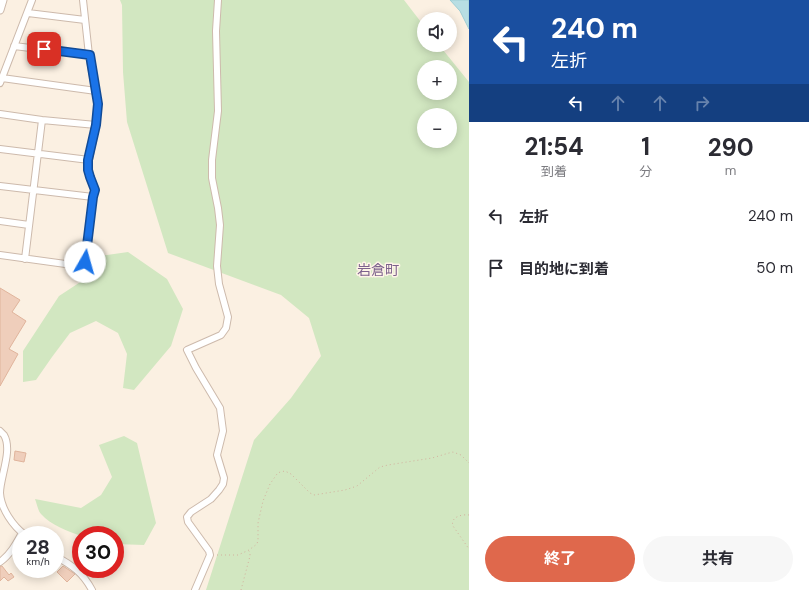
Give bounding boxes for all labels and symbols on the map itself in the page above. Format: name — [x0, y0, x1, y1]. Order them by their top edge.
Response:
pin — [27, 32, 61, 66]
position arrow — [64, 241, 106, 283]
district label: 岩倉町 — [357, 261, 399, 279]
speed limit sign: 30 — [72, 526, 124, 578]

